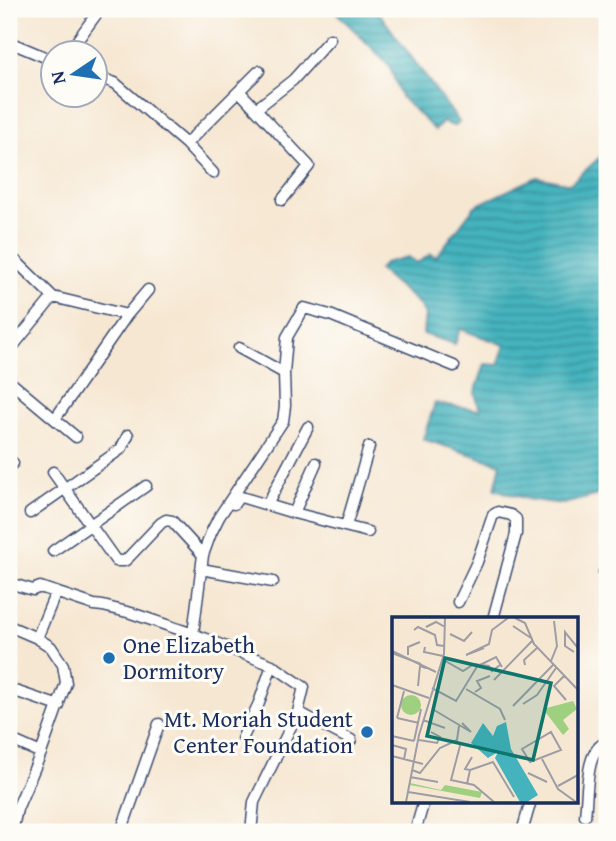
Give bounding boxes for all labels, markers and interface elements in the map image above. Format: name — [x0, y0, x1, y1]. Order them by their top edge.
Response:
north arrow — [38, 38, 108, 108]
text: N — [42, 68, 73, 87]
inset map — [392, 617, 578, 802]
place label: One Elizabeth Dormitory — [123, 628, 255, 687]
marker: One Elizabeth Dormitory — [101, 650, 117, 666]
place label: Mt. Moriah Student Center Foundation — [164, 702, 353, 761]
marker: Mt. Moriah Student Center Foundation — [359, 724, 375, 740]

